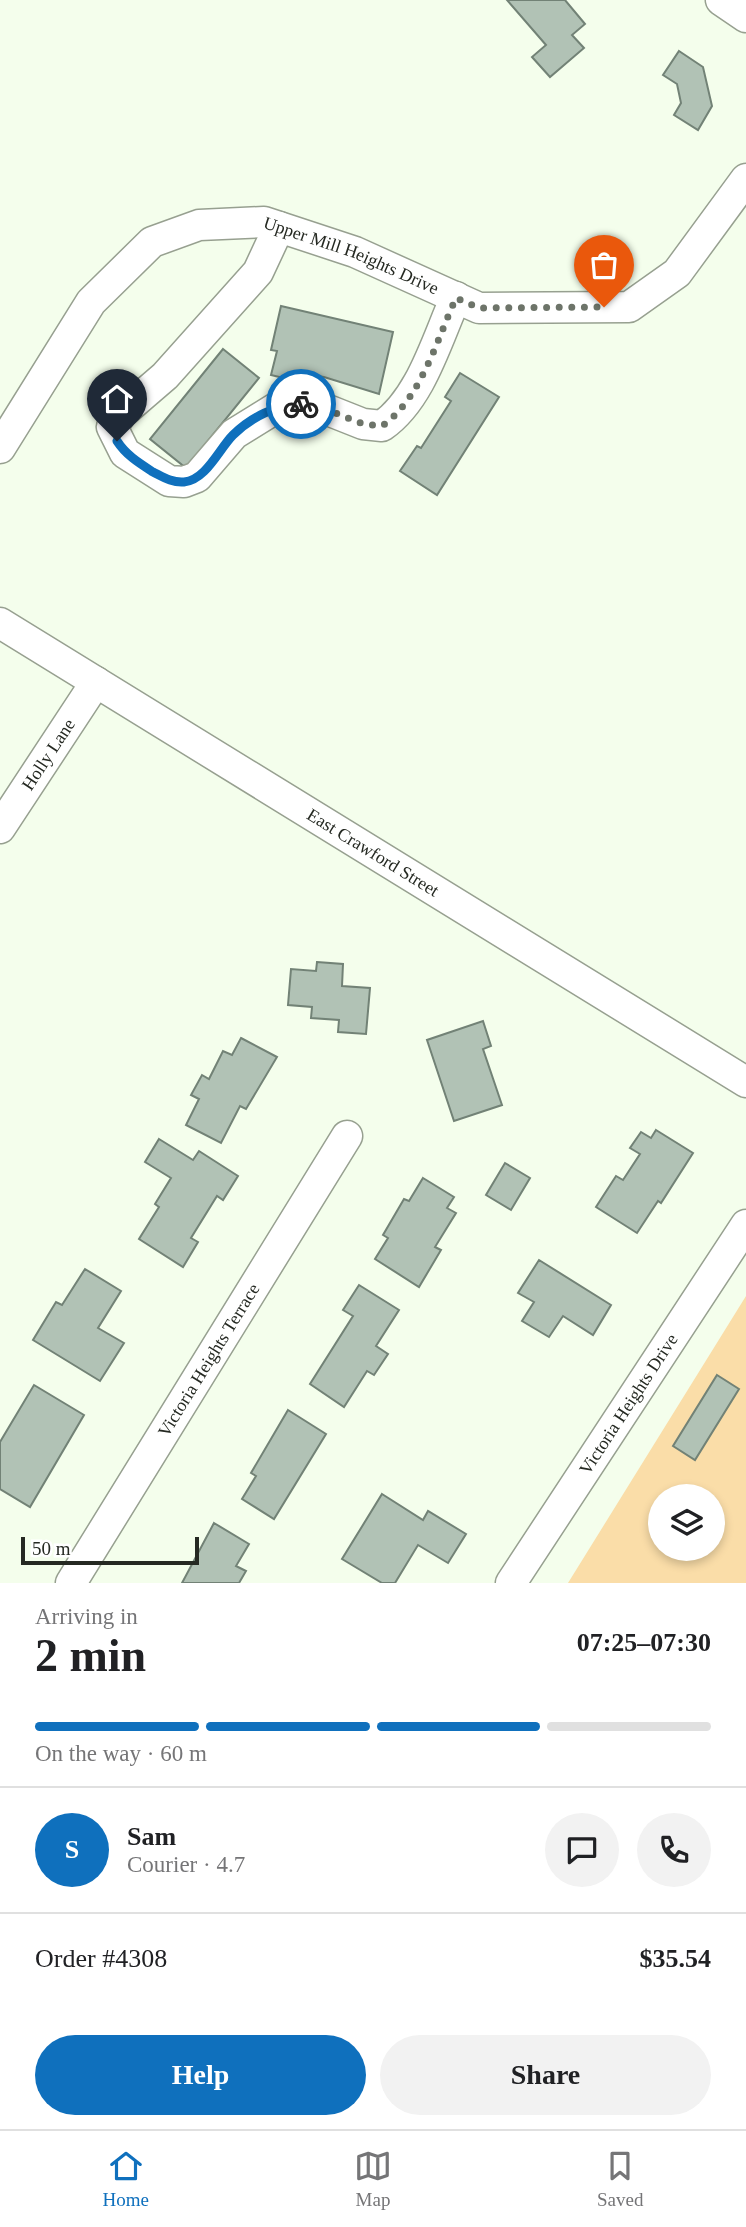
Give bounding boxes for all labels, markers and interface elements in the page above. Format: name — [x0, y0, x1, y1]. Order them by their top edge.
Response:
street label: Upper Mill Heights Drive — [261, 213, 442, 299]
pin — [574, 235, 634, 307]
icon: bag — [585, 246, 623, 284]
pin — [87, 369, 147, 441]
courier — [266, 369, 336, 439]
icon: home — [98, 380, 136, 418]
icon: bike — [282, 385, 320, 423]
street label: Holly Lane — [18, 715, 79, 794]
street label: East Crawford Street — [303, 804, 443, 901]
street label: Victoria Heights Terrace — [154, 1280, 264, 1440]
street label: Victoria Heights Drive — [575, 1330, 682, 1478]
map controls — [648, 1484, 725, 1561]
button: layers — [648, 1484, 725, 1561]
scale bar — [21, 1534, 200, 1566]
text: 50 m — [32, 1538, 71, 1559]
text: Arriving in — [35, 1604, 138, 1629]
text: 07:25–07:30 — [577, 1628, 711, 1657]
text: 2 min — [35, 1630, 146, 1681]
text: On the way · 60 m — [35, 1741, 207, 1766]
button: chat — [545, 1813, 619, 1887]
button: phone — [637, 1813, 711, 1887]
text: Sam — [127, 1822, 176, 1851]
text: S — [65, 1835, 79, 1864]
text: Courier · 4.7 — [127, 1852, 245, 1877]
text: Order #4308 — [35, 1944, 167, 1973]
text: $35.54 — [640, 1944, 711, 1973]
button: Help — [35, 2035, 366, 2115]
button: Share — [380, 2035, 711, 2115]
tab: Home — [103, 2147, 149, 2211]
tab: Map — [354, 2147, 392, 2211]
tab: Saved — [597, 2147, 643, 2211]

